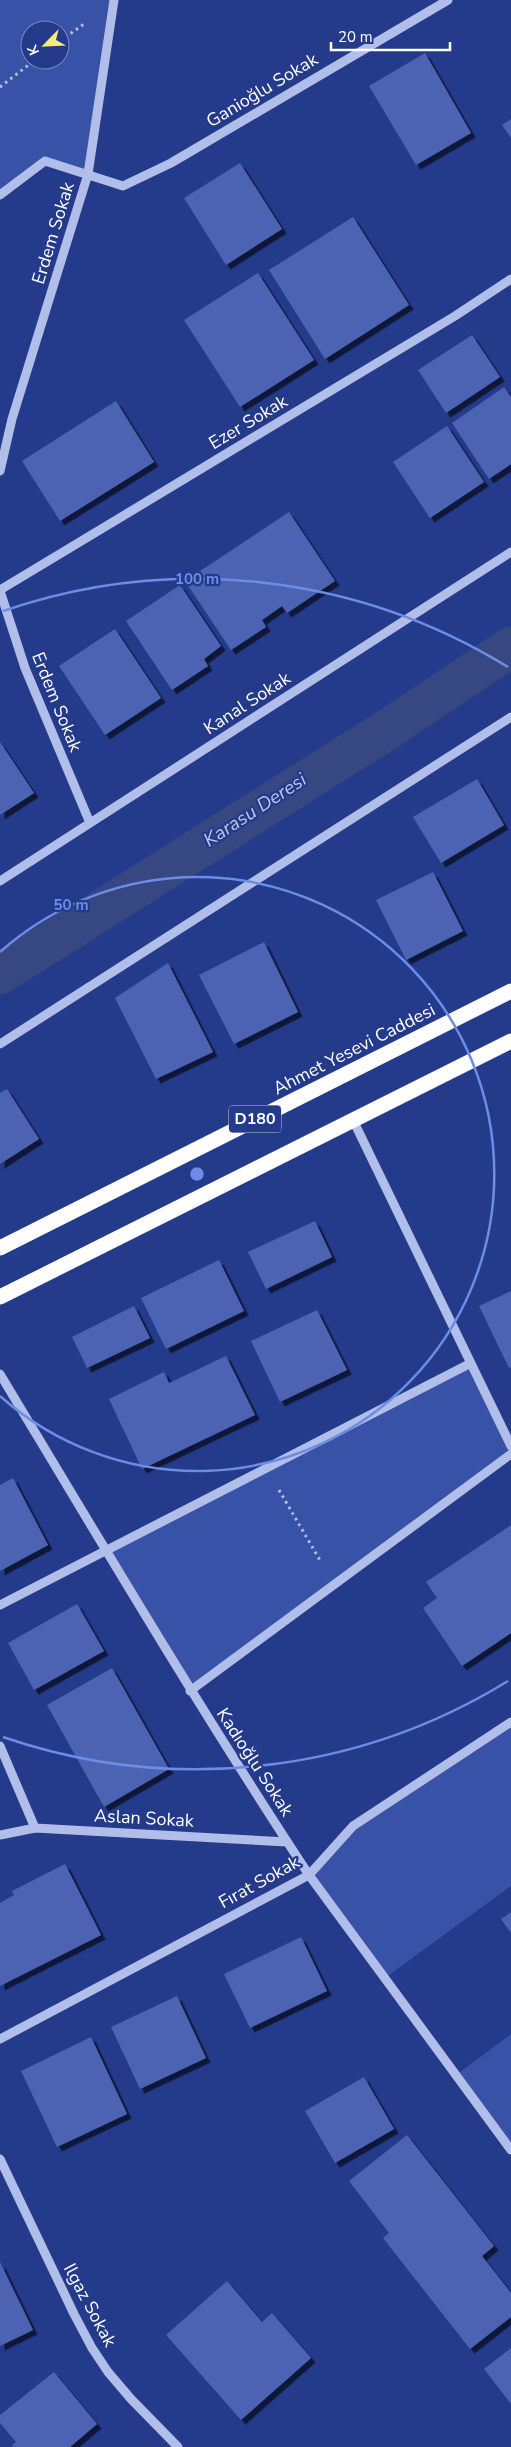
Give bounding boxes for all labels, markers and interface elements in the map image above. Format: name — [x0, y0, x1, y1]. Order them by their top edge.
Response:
north arrow — [20, 20, 70, 70]
scale bar — [331, 20, 450, 52]
text: 20 m — [338, 27, 373, 47]
text: K — [23, 41, 44, 58]
street label: Ganioğlu Sokak — [202, 47, 323, 133]
street label: Erdem Sokak — [26, 178, 80, 287]
street label: Ezer Sokak — [204, 389, 293, 455]
text: 100 m — [175, 569, 219, 589]
street label: Erdem Sokak — [26, 649, 88, 756]
street label: Kanal Sokak — [199, 665, 296, 740]
water label: Karasu Deresi — [198, 767, 312, 853]
text: 50 m — [53, 895, 89, 915]
street label: Ahmet Yesevi Caddesi — [269, 998, 439, 1100]
road number: D180 — [229, 1106, 281, 1132]
centre of rings — [188, 1165, 206, 1183]
street label: Kadıoğlu Sokak — [211, 1703, 300, 1822]
street label: Aslan Sokak — [93, 1803, 196, 1833]
street label: Fırat Sokak — [214, 1849, 305, 1914]
street label: Ilgaz Sokak — [58, 2259, 123, 2352]

